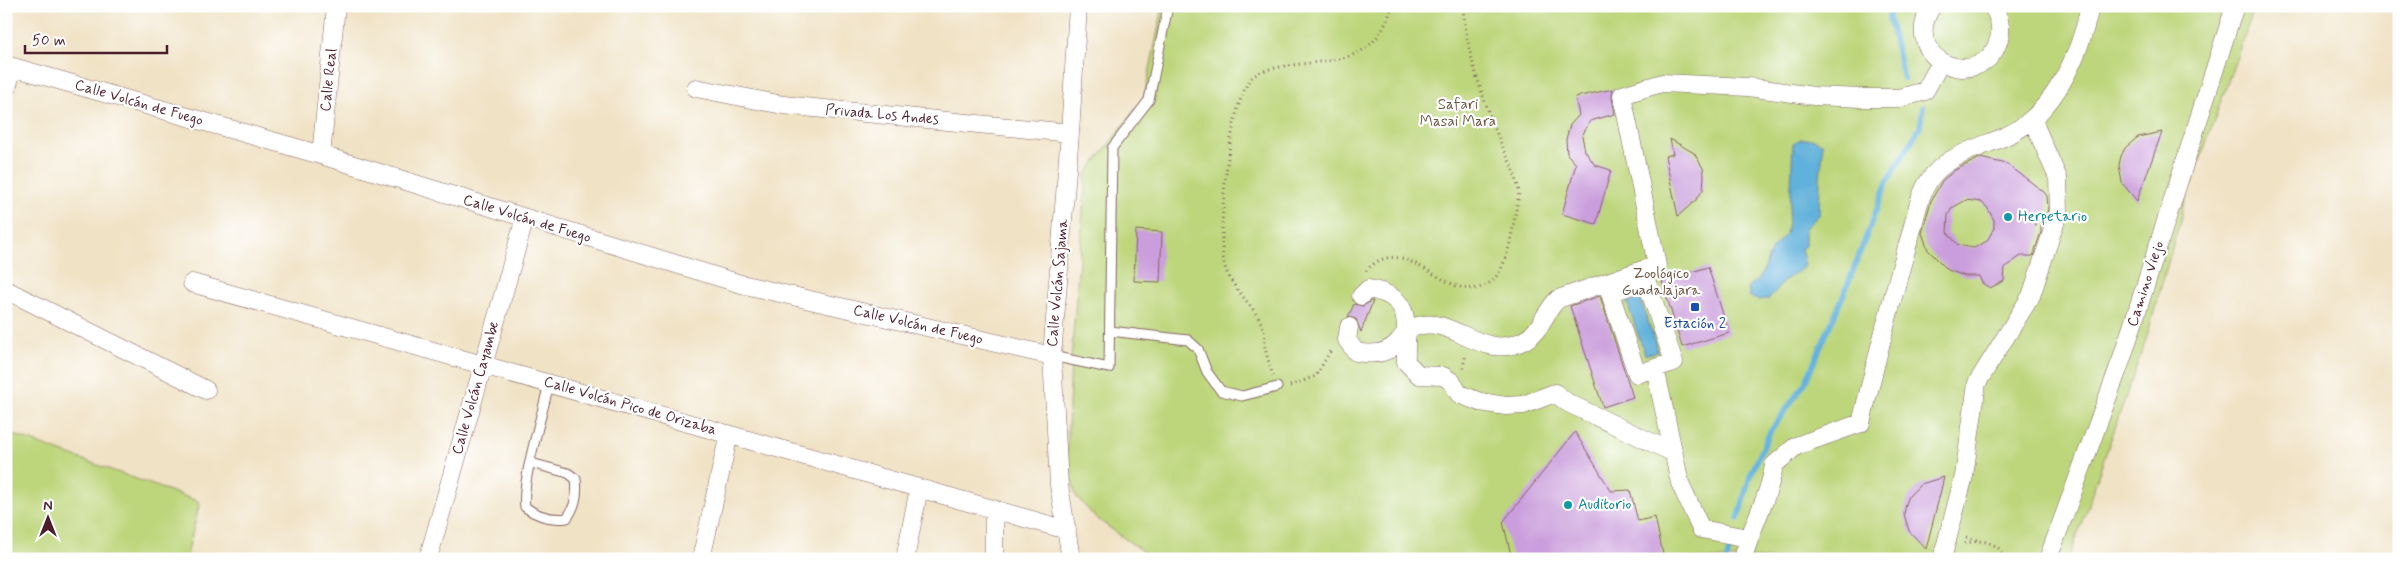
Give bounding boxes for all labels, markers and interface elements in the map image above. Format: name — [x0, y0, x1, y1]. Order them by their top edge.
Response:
scale bar — [25, 22, 168, 54]
text: 50 m — [32, 31, 66, 51]
street label: Calle Real — [316, 47, 342, 113]
street label: Calle Volcán de Fuego — [72, 75, 206, 131]
park label: Safari Masai Mara — [1420, 95, 1496, 132]
street label: Privada Los Andes — [824, 100, 940, 130]
street label: Calle Volcán de Fuego — [461, 190, 593, 248]
place label: Herpetario — [2018, 207, 2087, 227]
marker: Herpetario — [2002, 211, 2014, 223]
street label: Calle Volcán Sajama — [1042, 217, 1074, 348]
street label: Camino Viejo — [2123, 238, 2169, 329]
park label: Zoológico Guadalajara — [1622, 264, 1701, 301]
street label: Calle Volcán de Fuego — [851, 300, 985, 350]
marker: Estación 2 — [1689, 301, 1701, 313]
place label: Estación 2 — [1664, 314, 1726, 334]
street label: Calle Volcán Cayambe — [447, 319, 505, 457]
street label: Calle Volcán Pico de Orizaba — [541, 372, 719, 440]
north arrow — [22, 492, 72, 542]
place label: Auditorio — [1578, 495, 1631, 515]
text: N — [43, 497, 53, 515]
marker: Auditorio — [1562, 499, 1574, 511]

